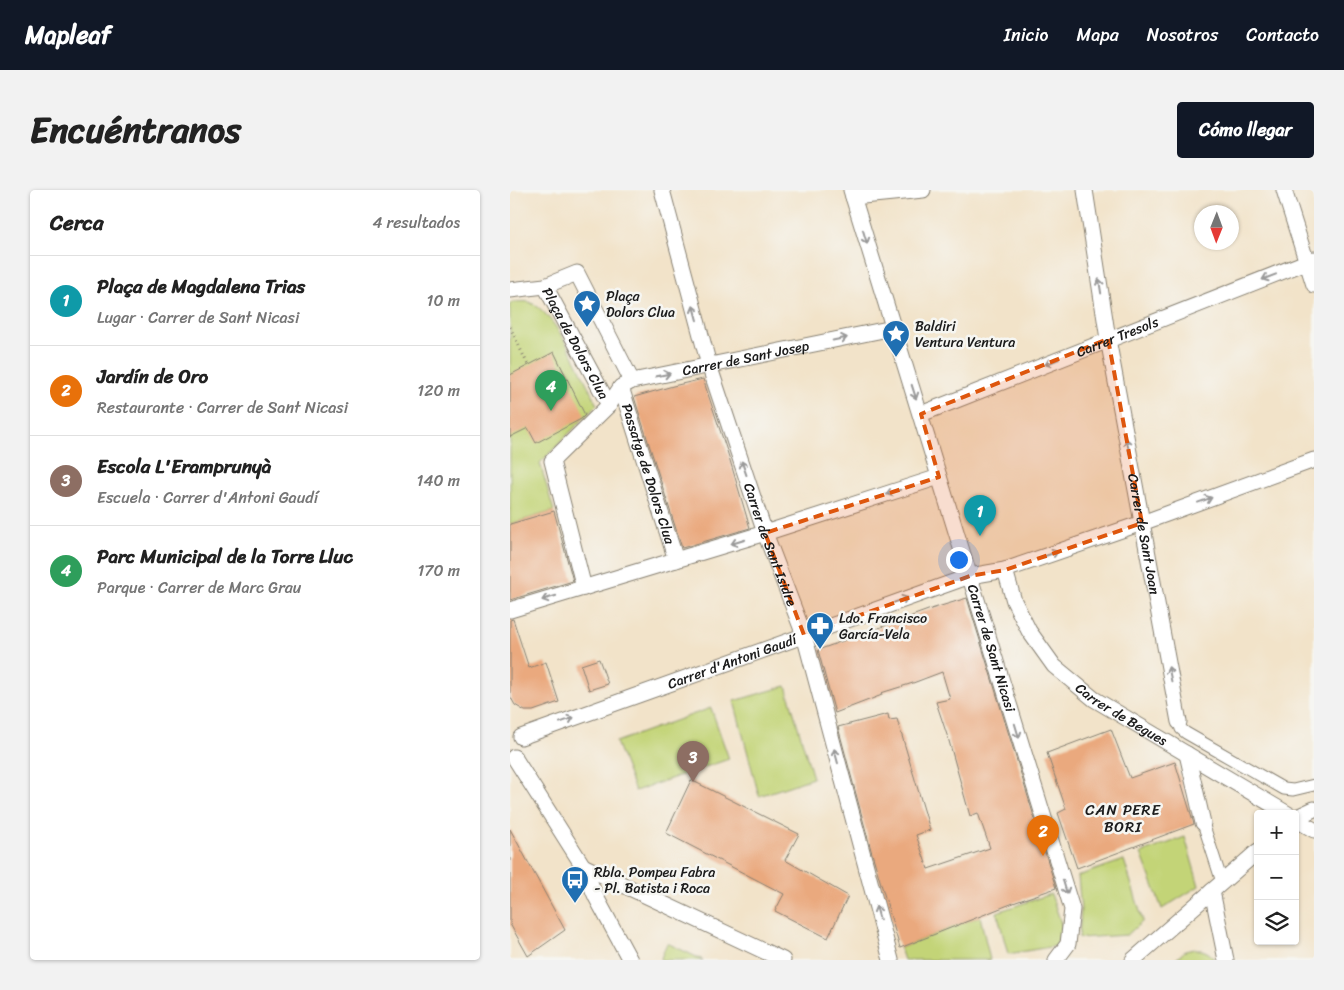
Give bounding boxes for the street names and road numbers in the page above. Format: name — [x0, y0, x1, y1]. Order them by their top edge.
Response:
street label: Plaça de Dolors Clua — [535, 283, 616, 404]
street label: Carrer Tresols — [1072, 309, 1163, 365]
street label: Carrer de Sant Josep — [680, 333, 812, 383]
street label: Passatge de Dolors Clua — [614, 400, 682, 548]
street label: Carrer de Sant Joan — [1120, 471, 1167, 597]
street label: Carrer de Sant Isidre — [736, 480, 804, 611]
street label: Carrer de Sant Nicasi — [960, 581, 1023, 716]
street label: Carrer d'Antoni Gaudí — [664, 626, 802, 697]
street label: Carrer de Begues — [1069, 676, 1172, 753]

